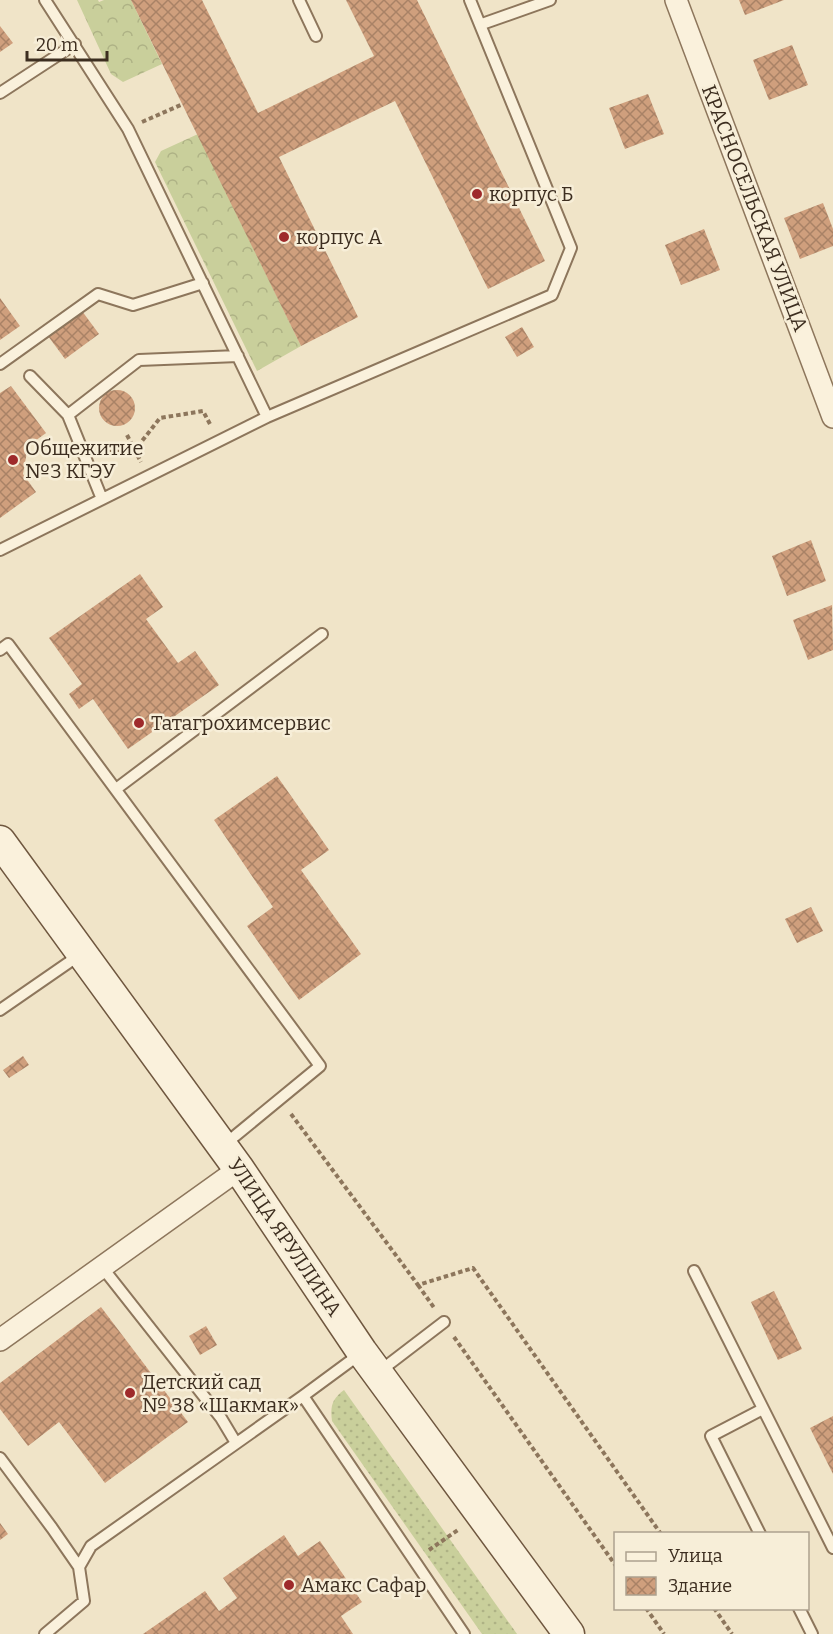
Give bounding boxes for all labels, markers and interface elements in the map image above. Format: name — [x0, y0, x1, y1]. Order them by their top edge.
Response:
scale bar — [27, 24, 106, 62]
text: 20 m — [36, 34, 78, 56]
street label: КРАСНОСЕЛЬСКАЯ УЛИЦА — [697, 81, 813, 335]
place label: корпус Б — [489, 182, 573, 206]
marker: корпус Б — [470, 187, 484, 201]
place label: корпус А — [296, 225, 383, 249]
marker: корпус А — [277, 230, 291, 244]
place label: Общежитие №3 КГЭУ — [25, 436, 143, 483]
marker: Общежитие №3 КГЭУ — [6, 453, 20, 467]
place label: Татагрохимсервис — [151, 711, 331, 735]
marker: Татагрохимсервис — [132, 716, 146, 730]
street label: УЛИЦА ЯРУЛЛИНА — [223, 1153, 347, 1321]
place label: Детский сад № 38 «Шакмак» — [142, 1370, 299, 1417]
marker: Детский сад № 38 «Шакмак» — [123, 1386, 137, 1400]
legend — [614, 1532, 809, 1610]
text: Улица — [668, 1545, 723, 1567]
place label: Амакс Сафар — [301, 1573, 426, 1597]
text: Здание — [668, 1575, 732, 1597]
marker: Амакс Сафар — [282, 1578, 296, 1592]

